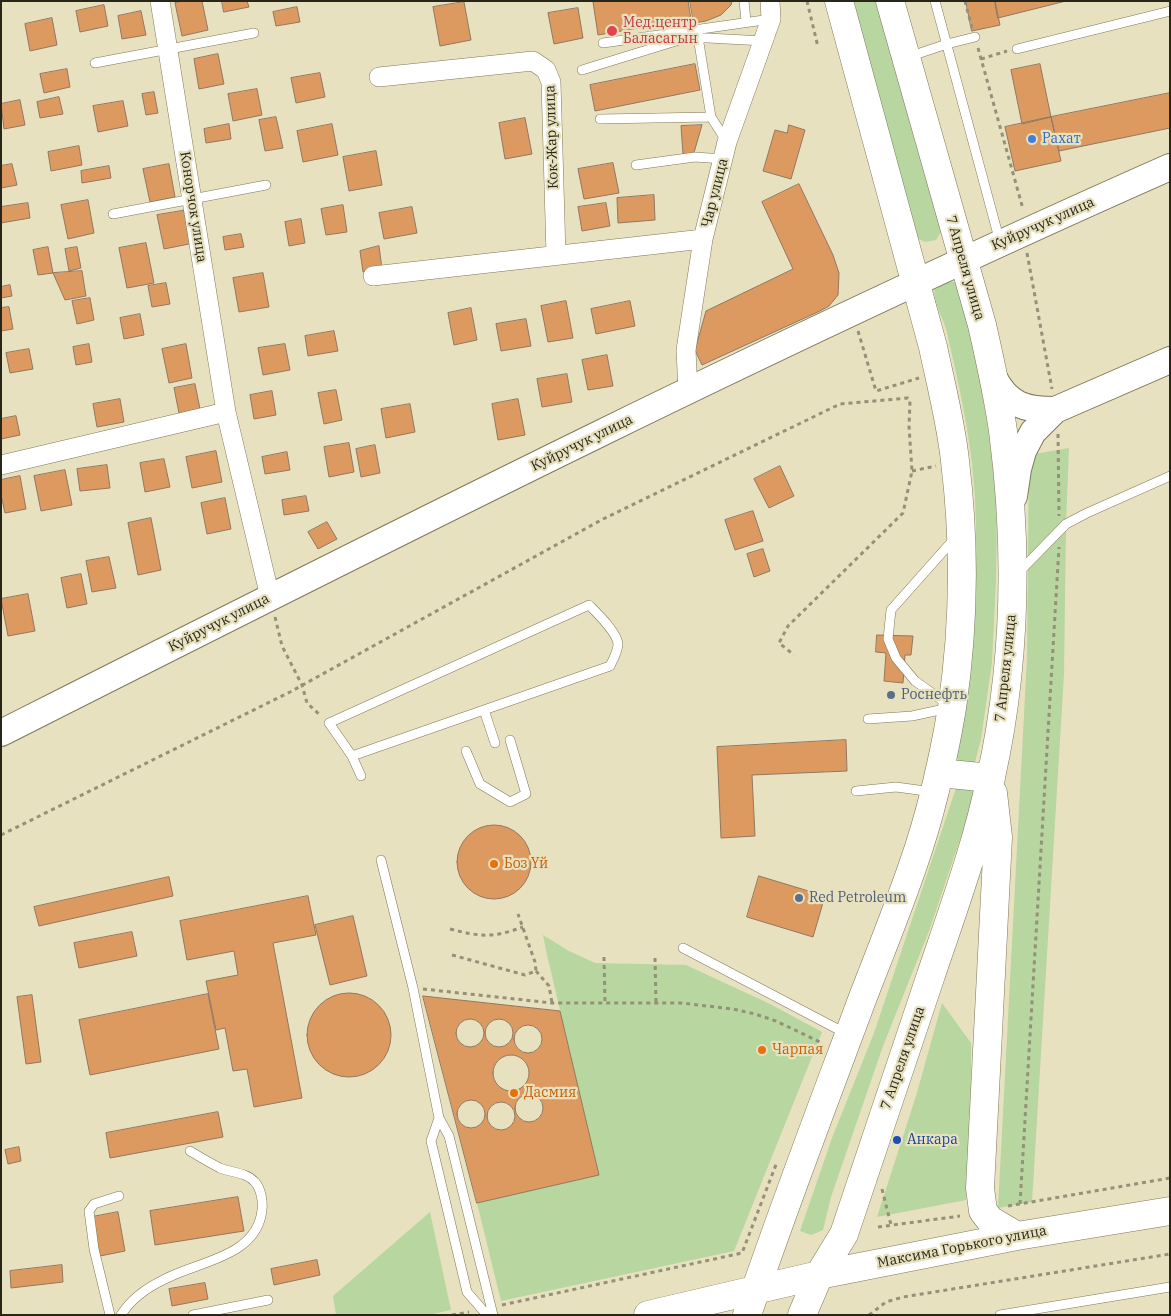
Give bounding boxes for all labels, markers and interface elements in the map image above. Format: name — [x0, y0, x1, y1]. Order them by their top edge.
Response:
place label: Мед.центр Баласагын — [623, 15, 698, 48]
marker: Мед.центр Баласагын — [605, 24, 619, 38]
street label: Кок-Жар улица — [542, 85, 562, 189]
place label: Рахат — [1042, 131, 1081, 147]
marker: Рахат — [1026, 133, 1038, 145]
street label: Конорчок улица — [176, 150, 210, 264]
street label: Чар улица — [698, 157, 732, 229]
street label: Куйручук улица — [989, 194, 1097, 254]
street label: 7 Апреля улица — [942, 214, 988, 322]
street label: Куйручук улица — [528, 411, 636, 475]
street label: Куйручук улица — [166, 590, 272, 656]
street label: 7 Апреля улица — [992, 613, 1020, 723]
place label: Роснефть — [901, 687, 967, 703]
marker: Роснефть — [885, 689, 897, 701]
place label: Боз Үй — [504, 856, 548, 872]
marker: Боз Үй — [488, 858, 500, 870]
place label: Red Petroleum — [809, 890, 906, 906]
marker: Red Petroleum — [793, 892, 805, 904]
street label: 7 Апреля улица — [877, 1004, 929, 1112]
place label: Чарпая — [772, 1042, 823, 1058]
marker: Чарпая — [756, 1044, 768, 1056]
place label: Дасмия — [524, 1085, 576, 1101]
marker: Дасмия — [508, 1087, 520, 1099]
place label: Анкара — [907, 1132, 958, 1148]
marker: Анкара — [891, 1134, 903, 1146]
street label: Максима Горького улица — [876, 1222, 1048, 1272]

